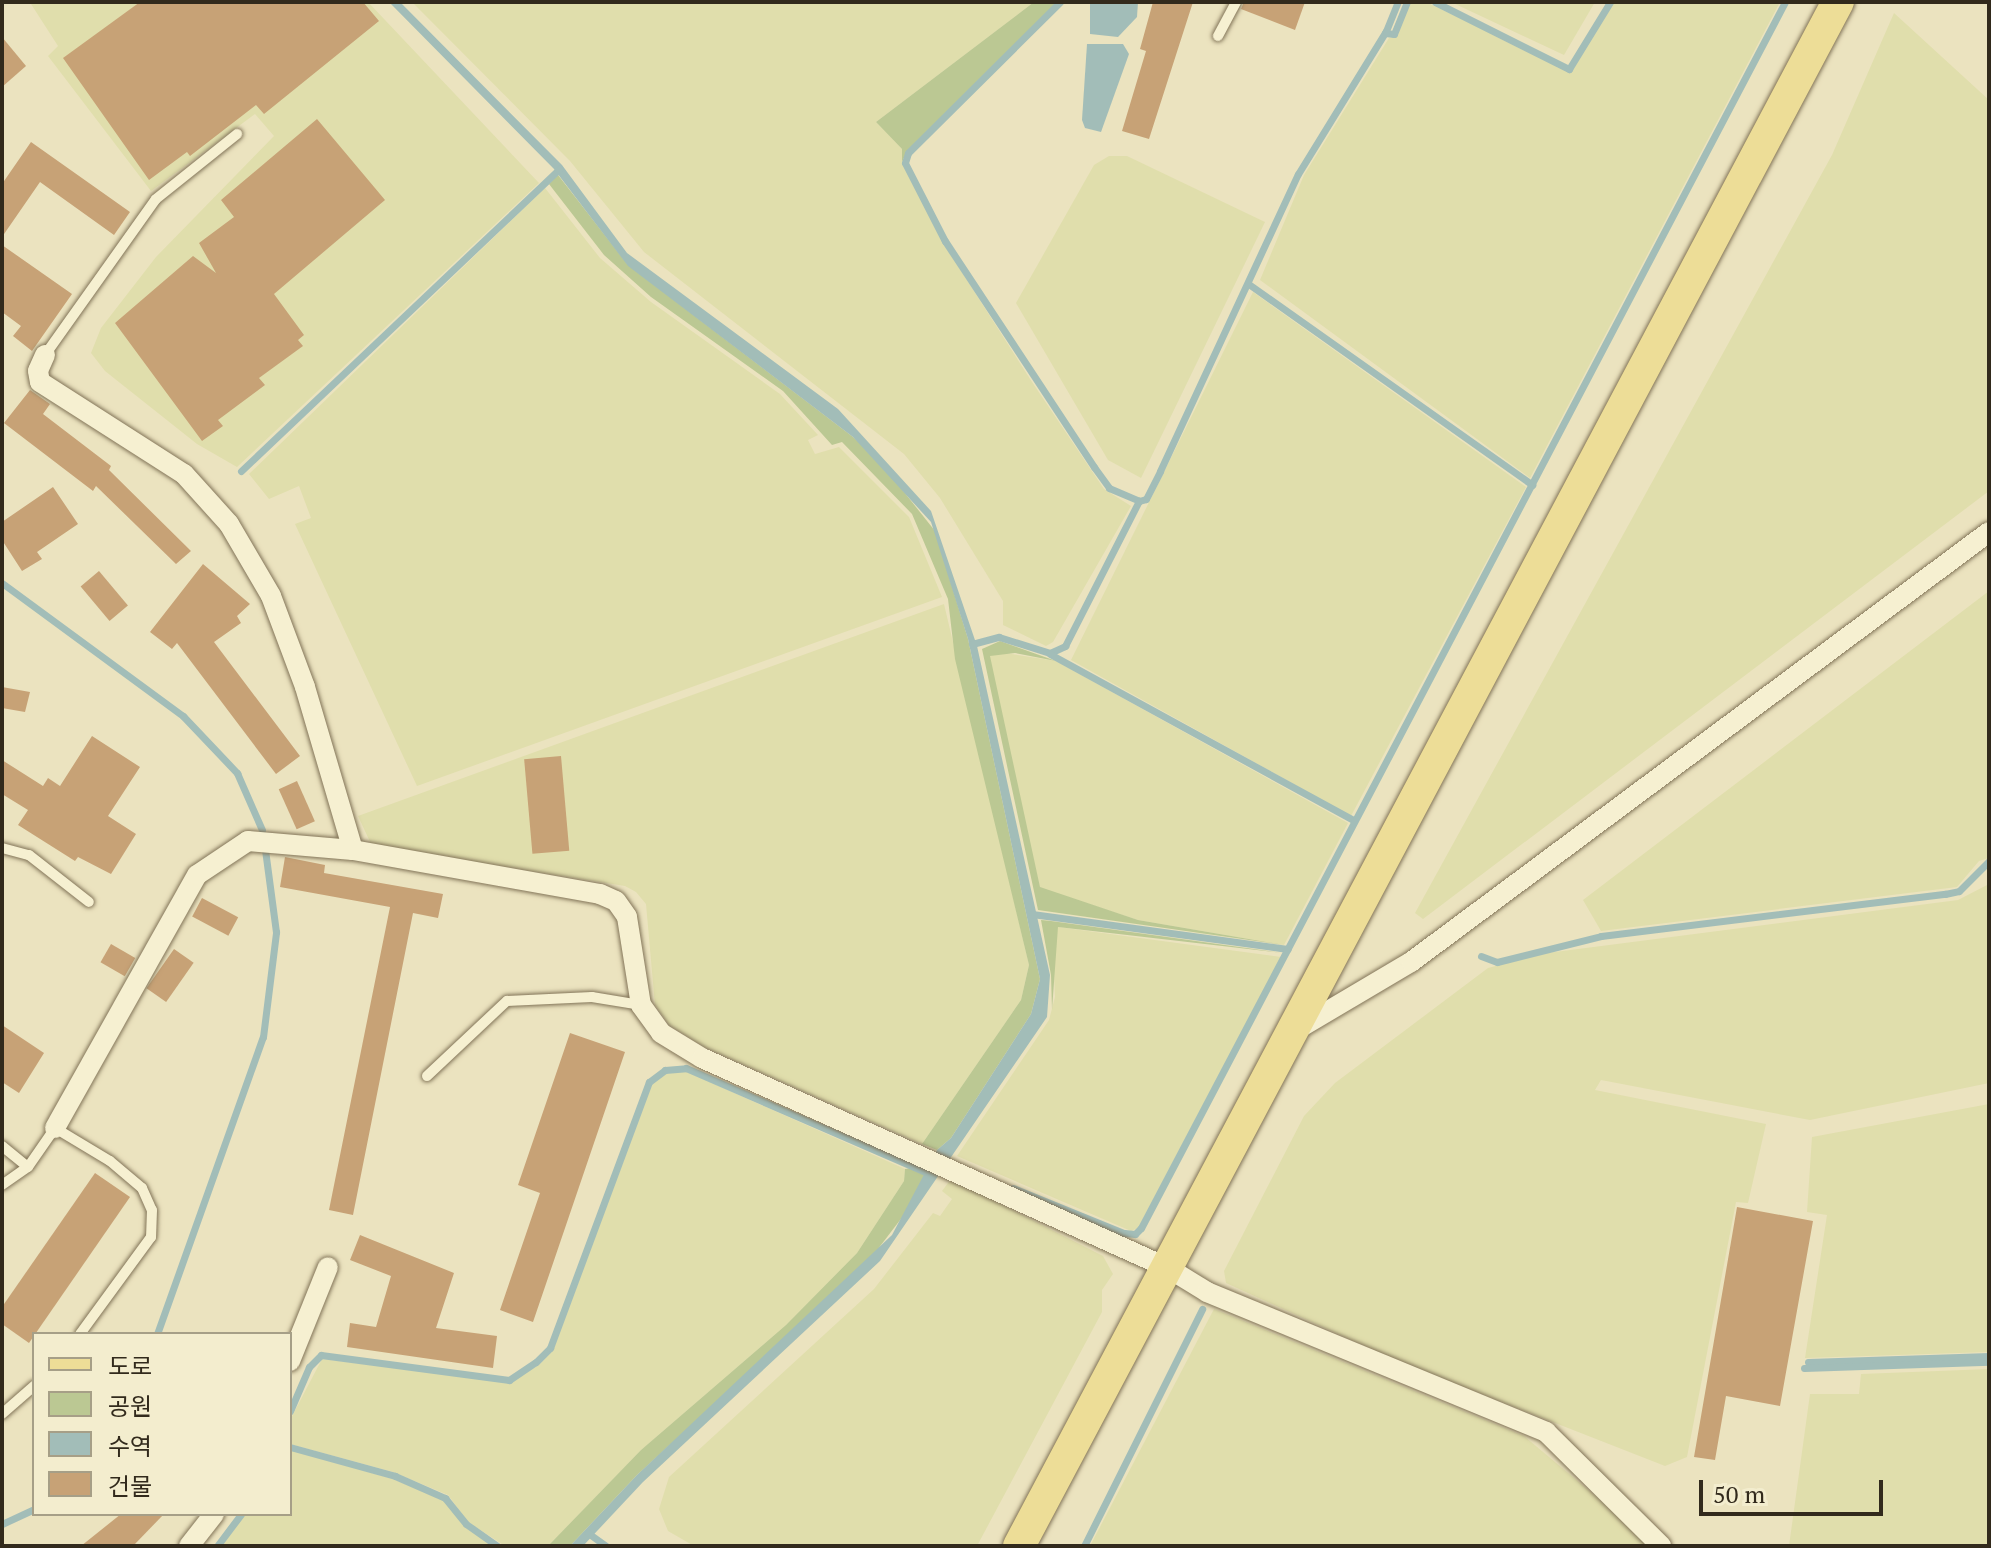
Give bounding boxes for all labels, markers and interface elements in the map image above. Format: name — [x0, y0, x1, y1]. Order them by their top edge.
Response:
legend — [32, 1332, 292, 1516]
text: 도로 — [108, 1350, 152, 1382]
text: 공원 — [108, 1390, 152, 1422]
text: 수역 — [108, 1430, 152, 1462]
scale bar — [1703, 1464, 1887, 1514]
text: 건물 — [108, 1470, 152, 1502]
text: 50 m — [1713, 1478, 1765, 1510]

